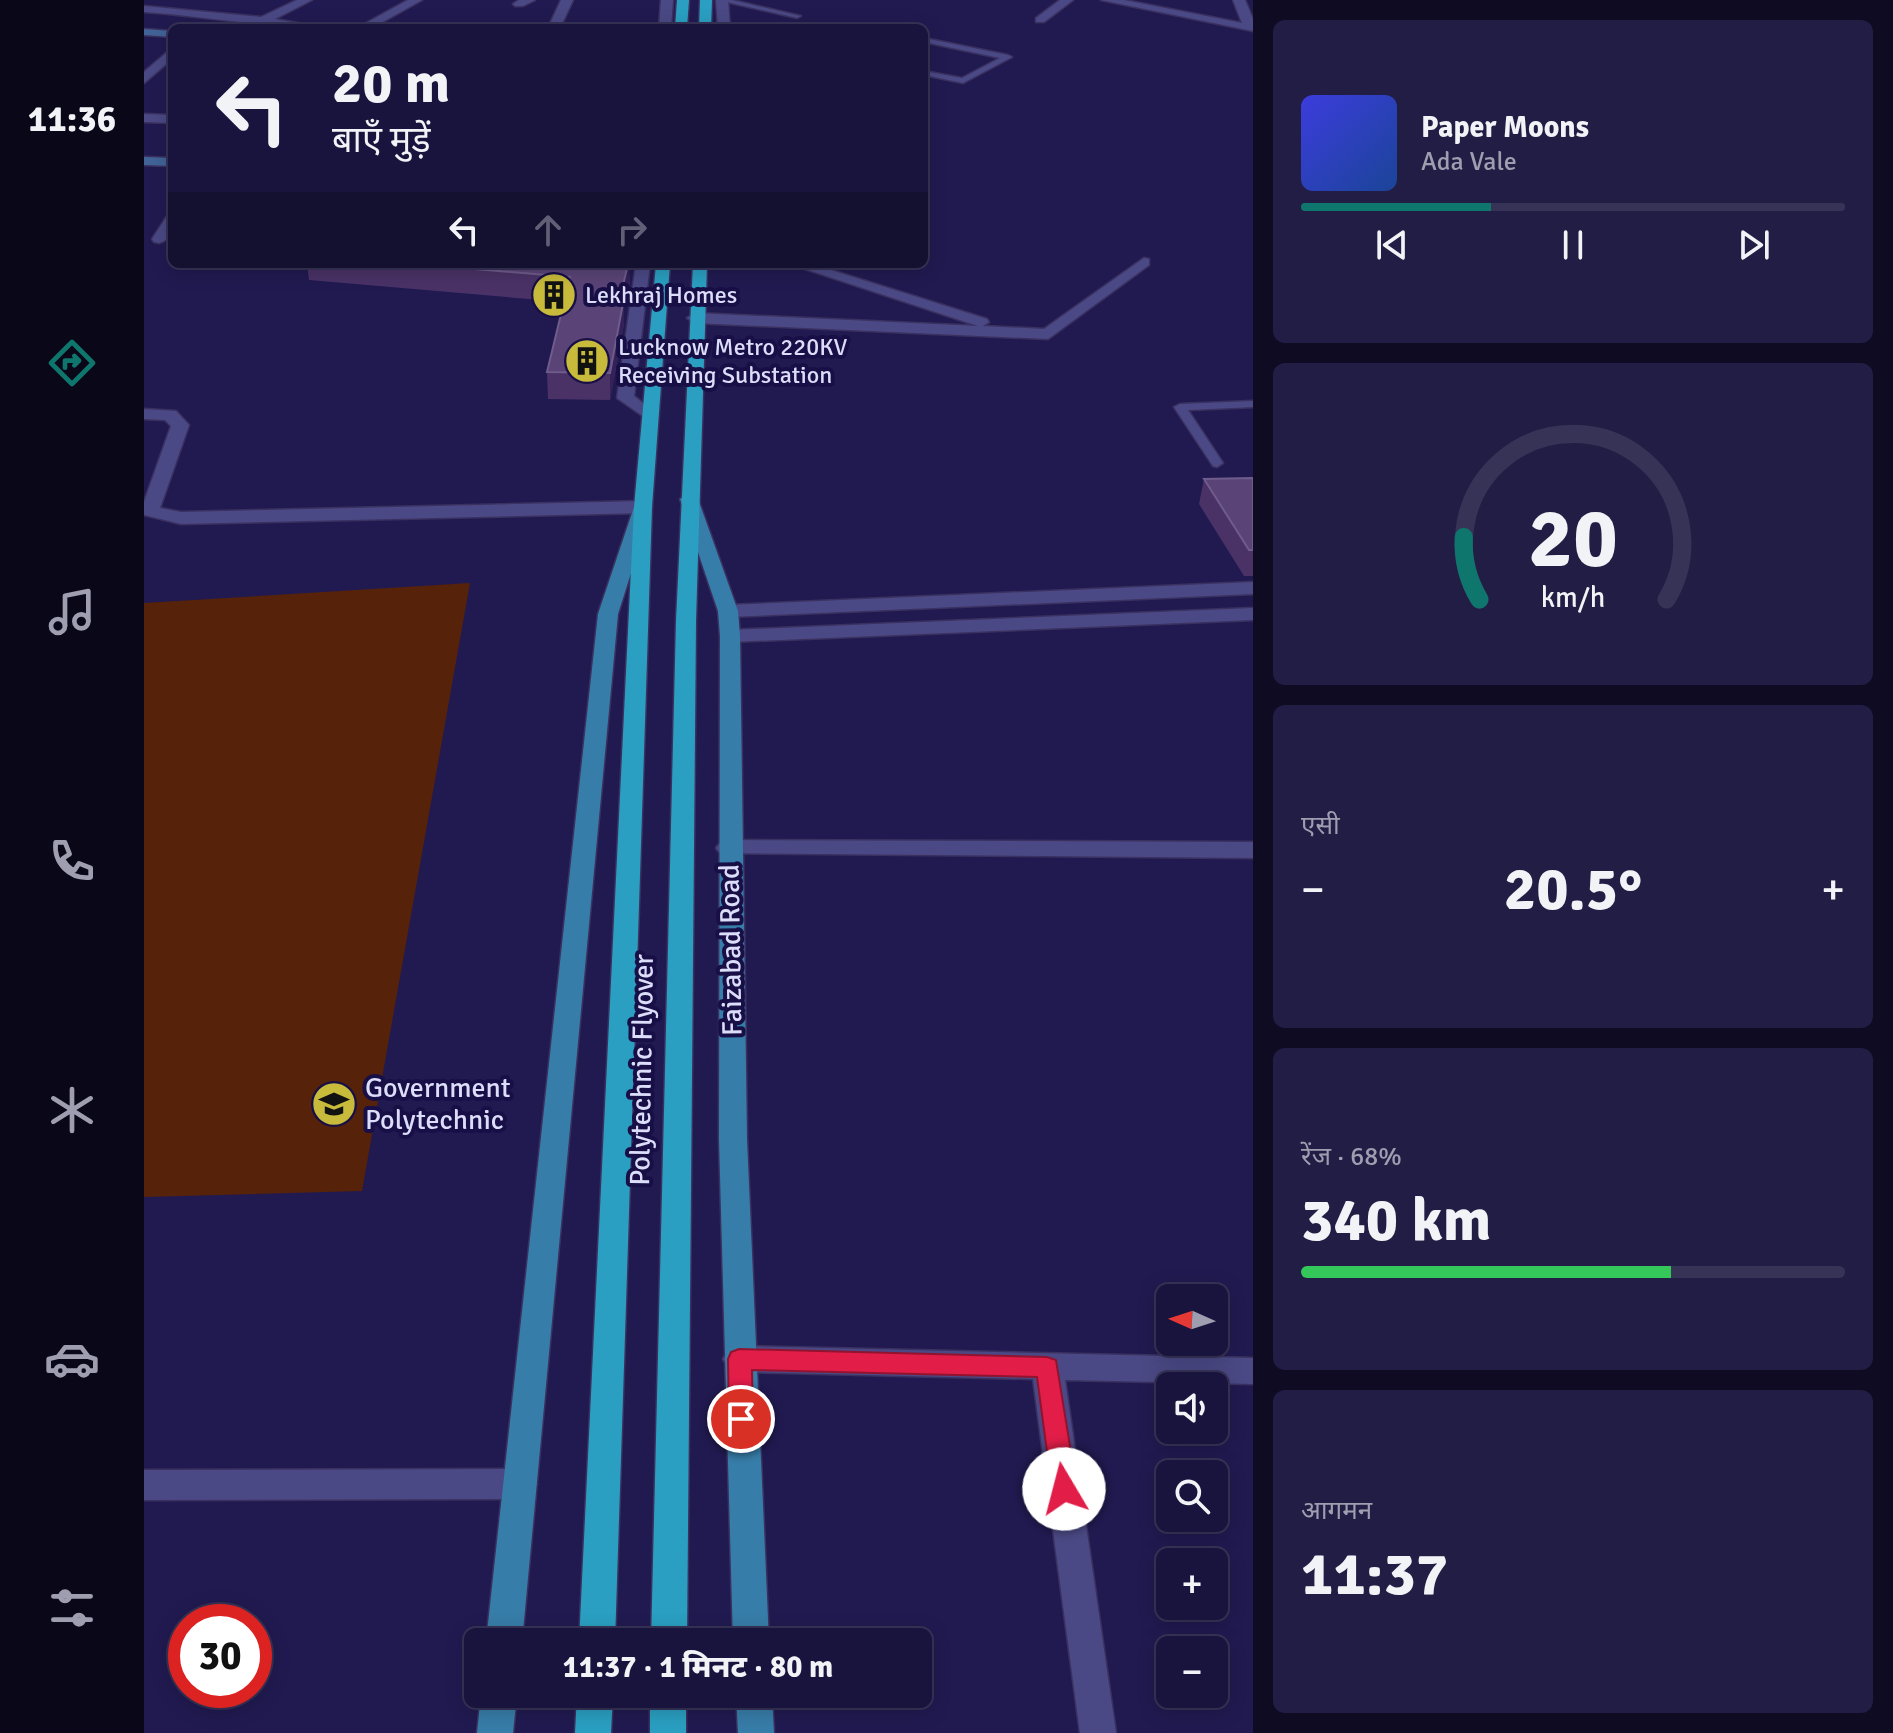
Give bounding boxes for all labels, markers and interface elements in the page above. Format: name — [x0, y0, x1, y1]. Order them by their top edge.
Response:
text: 20 m — [332, 49, 450, 118]
icon: left — [200, 56, 304, 160]
text: 11:36 — [28, 97, 116, 142]
text: Paper Moons — [1421, 109, 1589, 146]
text: बाएँ मुड़ें — [332, 118, 431, 163]
text: Ada Vale — [1421, 146, 1517, 178]
icon: left — [442, 208, 486, 252]
icon: ahead — [526, 208, 570, 252]
icon: right — [610, 208, 654, 252]
icon: previous — [1370, 223, 1414, 267]
icon: pause — [1551, 223, 1595, 267]
icon: next — [1732, 223, 1776, 267]
building icon: Lekhraj Homes — [530, 271, 578, 319]
place label: Lekhraj Homes — [585, 280, 737, 310]
place label: Lucknow Metro 220KV Receiving Substation — [618, 332, 847, 390]
icon: directions — [44, 335, 100, 391]
building icon: Lucknow Metro 220KV Receiving Substation — [563, 337, 611, 385]
text: 20 — [1528, 487, 1618, 589]
text: km/h — [1541, 580, 1605, 615]
icon: music — [44, 584, 100, 640]
text: एसी — [1301, 810, 1340, 842]
icon: phone — [44, 833, 100, 889]
text: 20.5° — [1504, 853, 1642, 927]
text: − — [1301, 863, 1325, 917]
text: + — [1821, 863, 1845, 917]
street label: Faizabad Road — [713, 864, 749, 1036]
street label: Polytechnic Flyover — [623, 953, 661, 1186]
place label: Government Polytechnic — [365, 1071, 511, 1137]
school or university icon: Government Polytechnic — [310, 1080, 358, 1128]
icon: climate — [44, 1082, 100, 1138]
text: रेंज · 68% — [1301, 1141, 1402, 1173]
text: 340 km — [1301, 1184, 1491, 1258]
north arrow — [1156, 1284, 1228, 1356]
map controls — [1156, 1284, 1228, 1708]
icon: car — [44, 1331, 100, 1387]
button: sound — [1156, 1372, 1228, 1444]
pin — [707, 1385, 775, 1453]
icon: arrive — [719, 1397, 763, 1441]
position arrow — [1022, 1447, 1106, 1531]
button: search — [1156, 1460, 1228, 1532]
text: आगमन — [1301, 1495, 1372, 1527]
text: 11:37 — [1301, 1538, 1448, 1612]
button: + — [1156, 1548, 1228, 1620]
icon: filters — [44, 1580, 100, 1636]
speed limit sign: 30 — [168, 1604, 272, 1708]
button: − — [1156, 1636, 1228, 1708]
text: 11:37 · 1 मिनट · 80 m — [563, 1649, 833, 1686]

